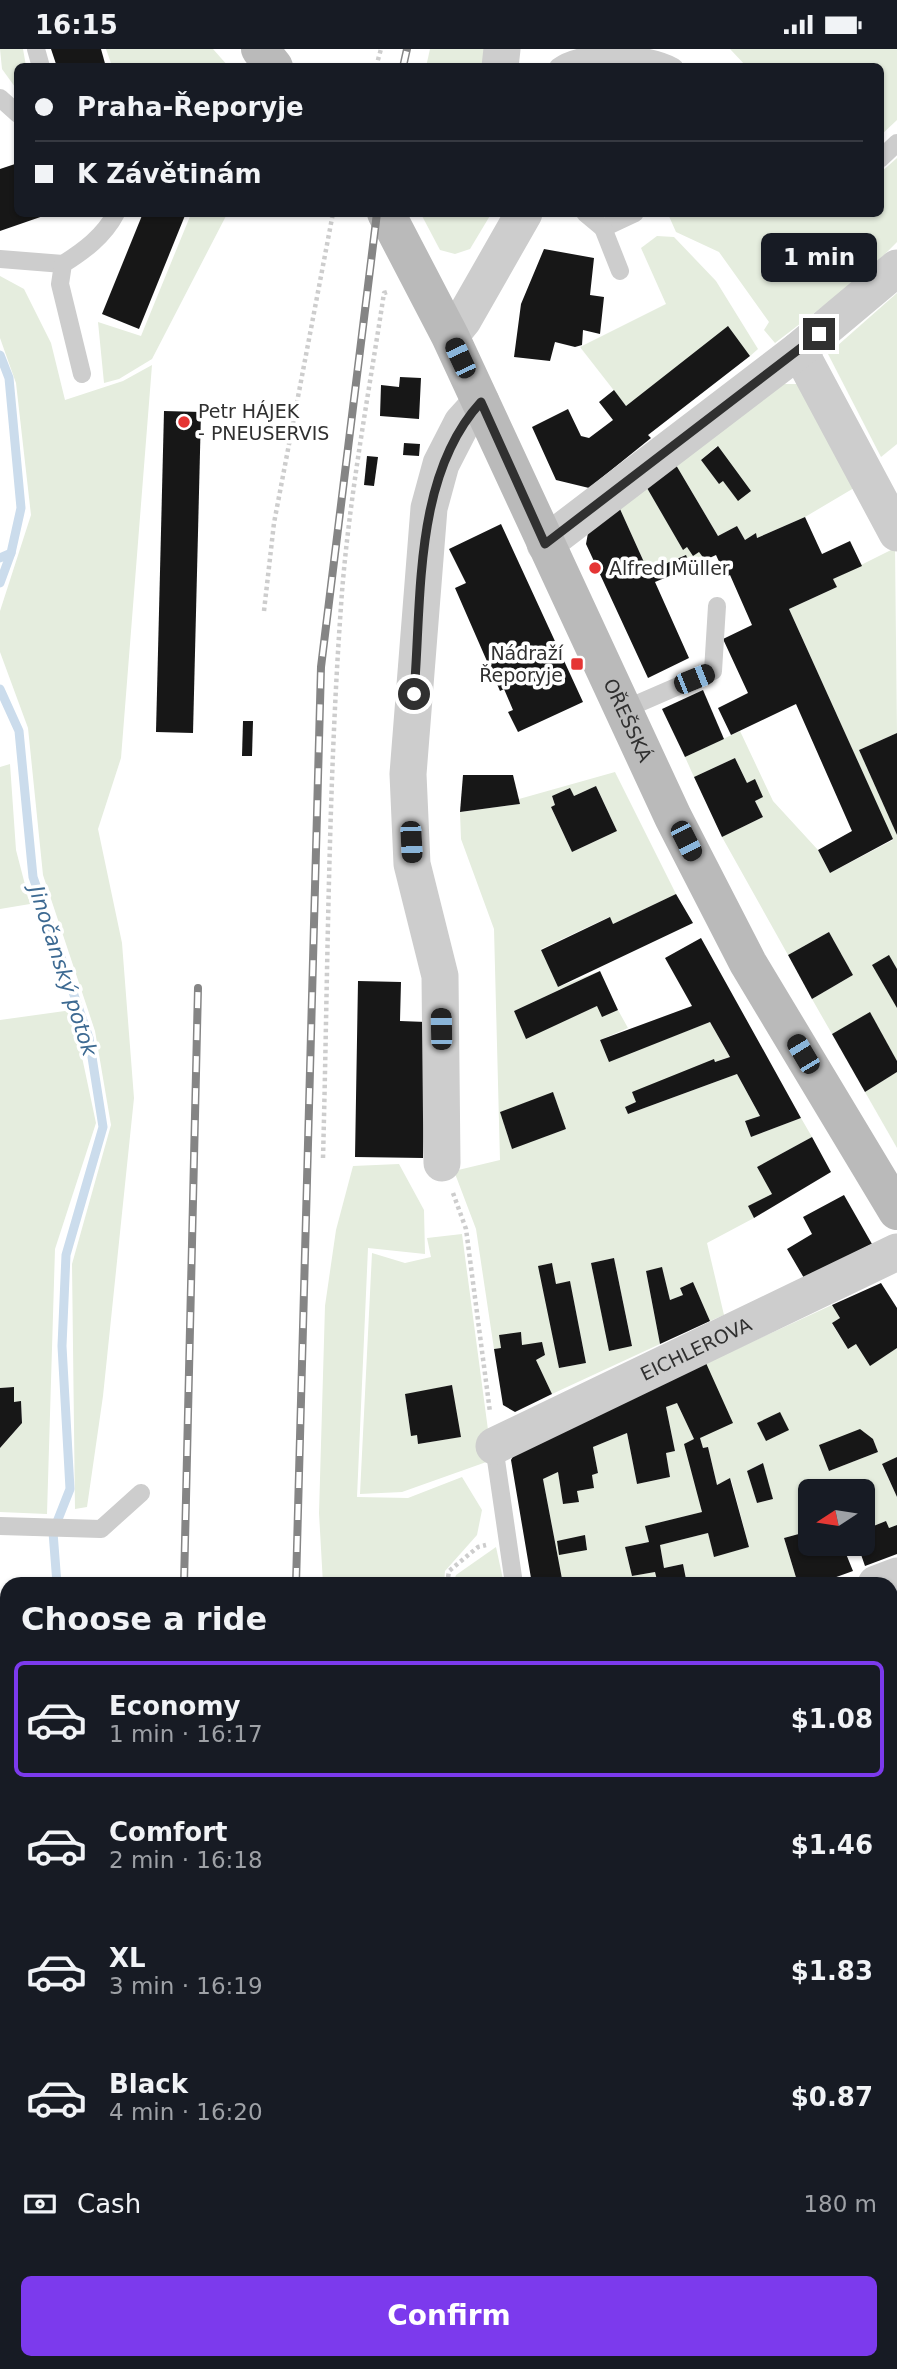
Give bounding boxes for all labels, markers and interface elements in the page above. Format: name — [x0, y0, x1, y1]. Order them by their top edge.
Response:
text: 16:15 — [35, 10, 118, 40]
text: Praha-Řeporyje — [77, 92, 304, 122]
text: K Závětinám — [77, 159, 262, 189]
callout: 1 min — [761, 233, 877, 281]
text: 1 min — [783, 244, 855, 270]
route end — [803, 318, 835, 350]
car — [442, 335, 479, 381]
place label: Petr HÁJEK - PNEUSERVIS — [198, 400, 329, 444]
marker: Petr HÁJEK - PNEUSERVIS — [176, 414, 192, 430]
place label: Alfred Müller — [609, 557, 730, 579]
marker: Alfred Müller — [587, 560, 603, 576]
place label: Nádraží Řeporyje — [479, 642, 564, 686]
marker: Nádraží Řeporyje — [569, 656, 585, 672]
car — [671, 661, 718, 697]
street label: OŘEŠSKÁ — [599, 675, 657, 765]
route start — [398, 678, 430, 710]
car — [668, 818, 705, 864]
car — [400, 820, 423, 864]
water label: Jinočanský potok — [23, 879, 102, 1060]
car — [431, 1008, 452, 1050]
car — [784, 1031, 823, 1077]
street label: EICHLEROVA — [637, 1313, 755, 1385]
north arrow — [798, 1479, 875, 1556]
map controls — [798, 1479, 875, 1556]
text: Choose a ride — [21, 1600, 267, 1638]
icon: car — [25, 1688, 88, 1751]
text: Economy — [109, 1691, 240, 1721]
text: $1.08 — [791, 1704, 873, 1734]
text: 1 min · 16:17 — [109, 1721, 263, 1747]
icon: car — [25, 1814, 88, 1877]
text: Comfort — [109, 1817, 227, 1847]
text: $1.46 — [791, 1830, 873, 1860]
text: 2 min · 16:18 — [109, 1847, 263, 1873]
icon: car — [25, 1940, 88, 2003]
text: XL — [109, 1943, 146, 1973]
text: $1.83 — [791, 1956, 873, 1986]
text: 3 min · 16:19 — [109, 1973, 263, 1999]
icon: car — [25, 2066, 88, 2129]
text: Black — [109, 2069, 188, 2099]
text: $0.87 — [791, 2082, 873, 2112]
text: 4 min · 16:20 — [109, 2099, 263, 2125]
icon: cash — [21, 2185, 59, 2223]
text: Cash — [77, 2189, 141, 2219]
text: 180 m — [803, 2191, 877, 2217]
button: Confirm — [21, 2276, 877, 2356]

